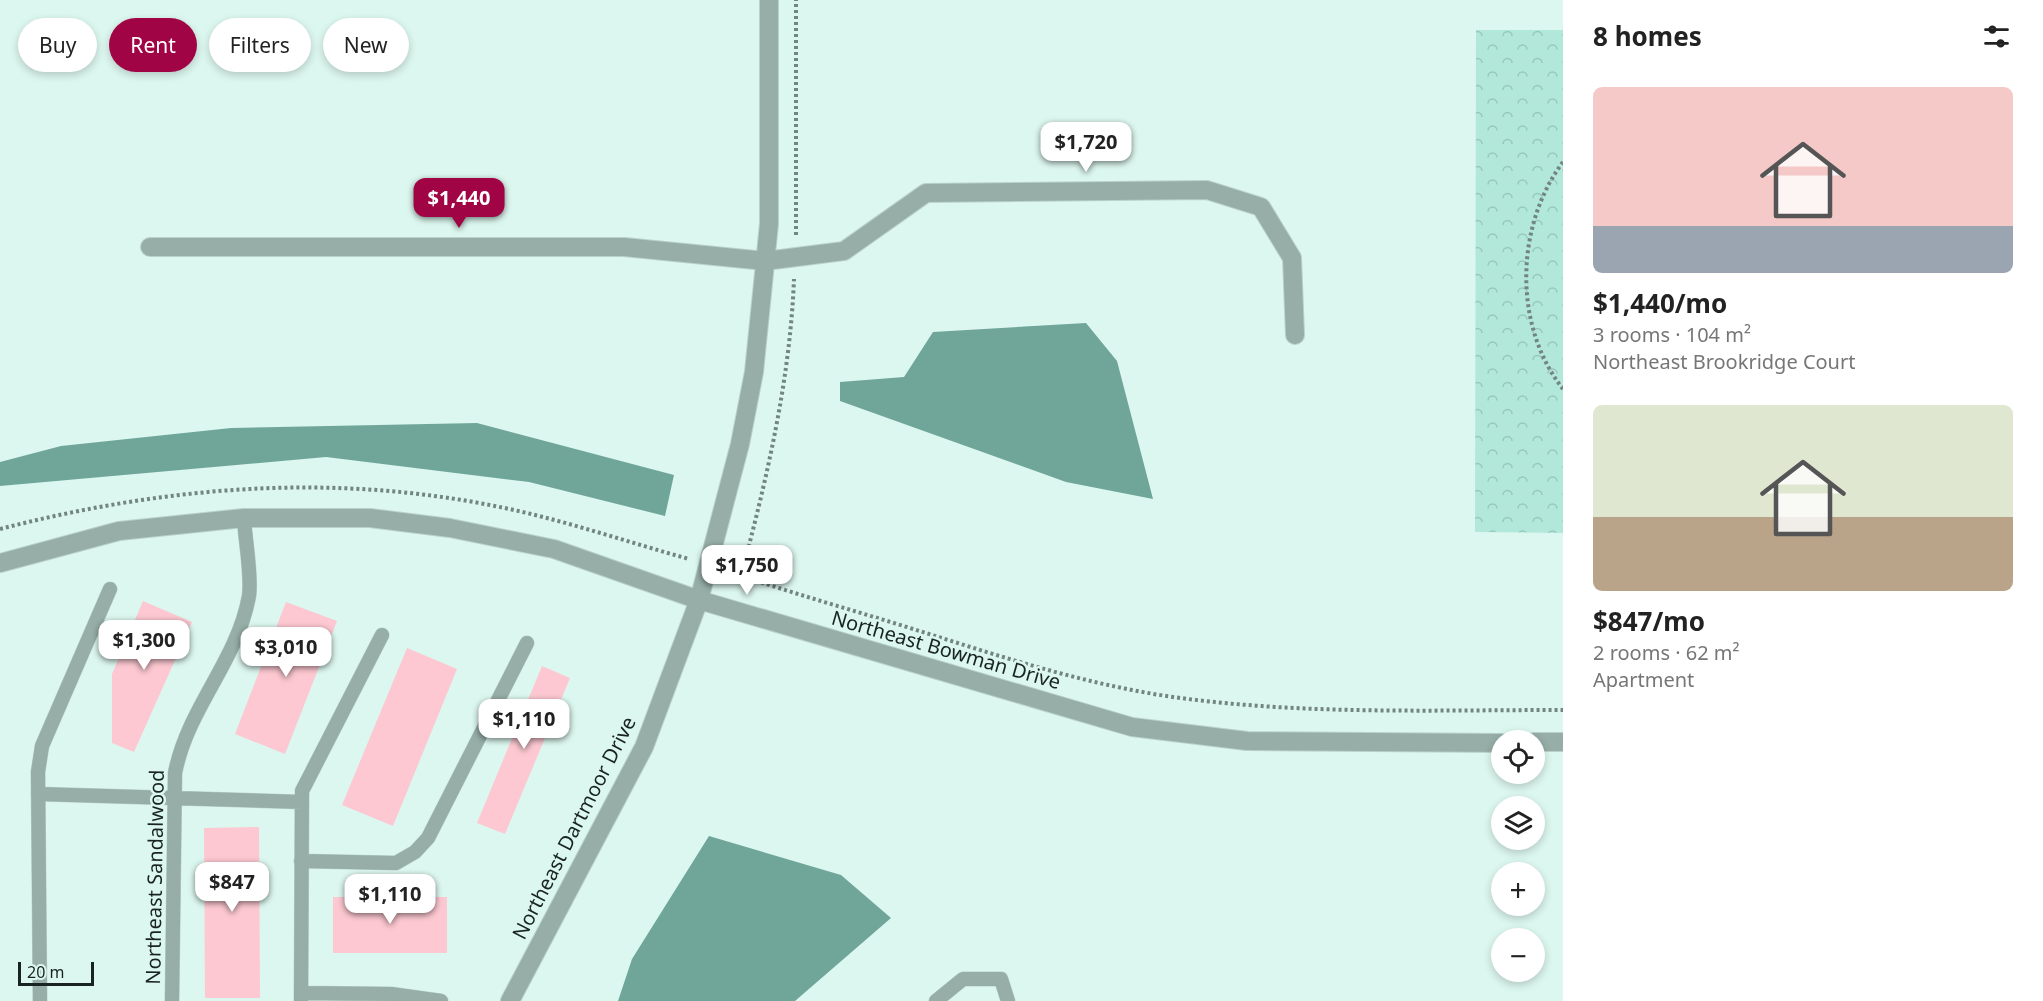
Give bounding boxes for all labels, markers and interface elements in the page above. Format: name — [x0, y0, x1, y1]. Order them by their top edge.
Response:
chip: Buy — [18, 18, 97, 72]
chip: Rent — [109, 18, 197, 72]
chip: Filters — [209, 18, 311, 72]
chip: New — [323, 18, 409, 72]
text: 8 homes — [1593, 18, 1702, 54]
icon: filters — [1980, 20, 2013, 53]
pin: $1,720 — [1037, 122, 1135, 173]
icon: home — [1749, 126, 1857, 234]
text: $1,720 — [1055, 128, 1117, 155]
pin: $1,440 — [410, 178, 508, 229]
text: $1,440 — [428, 184, 490, 211]
text: $1,440/mo — [1593, 285, 1727, 321]
text: 3 rooms · 104 m² — [1593, 321, 1751, 348]
text: Northeast Brookridge Court — [1593, 348, 1855, 375]
icon: home — [1749, 444, 1857, 552]
pin: $1,750 — [698, 545, 796, 596]
text: $1,750 — [716, 551, 778, 578]
text: $847/mo — [1593, 603, 1705, 639]
street label: Northeast Bowman Drive — [829, 604, 1064, 695]
pin: $1,300 — [95, 620, 193, 671]
text: $1,300 — [113, 626, 175, 653]
pin: $3,010 — [237, 627, 335, 678]
text: $3,010 — [255, 633, 317, 660]
text: 2 rooms · 62 m² — [1593, 639, 1740, 666]
text: Apartment — [1593, 666, 1694, 693]
pin: $1,110 — [475, 699, 573, 750]
text: $1,110 — [493, 705, 555, 732]
street label: Northeast Dartmoor Drive — [506, 712, 642, 944]
map controls — [1491, 730, 1545, 982]
button: locate — [1491, 730, 1545, 784]
street label: Northeast Sandalwood — [139, 769, 170, 985]
button: layers — [1491, 796, 1545, 850]
pin: $847 — [196, 862, 268, 913]
button: + — [1491, 862, 1545, 916]
text: $847 — [209, 868, 255, 895]
pin: $1,110 — [341, 874, 439, 925]
text: $1,110 — [359, 880, 421, 907]
button: − — [1491, 928, 1545, 982]
scale bar — [18, 959, 94, 986]
text: 20 m — [27, 961, 64, 983]

